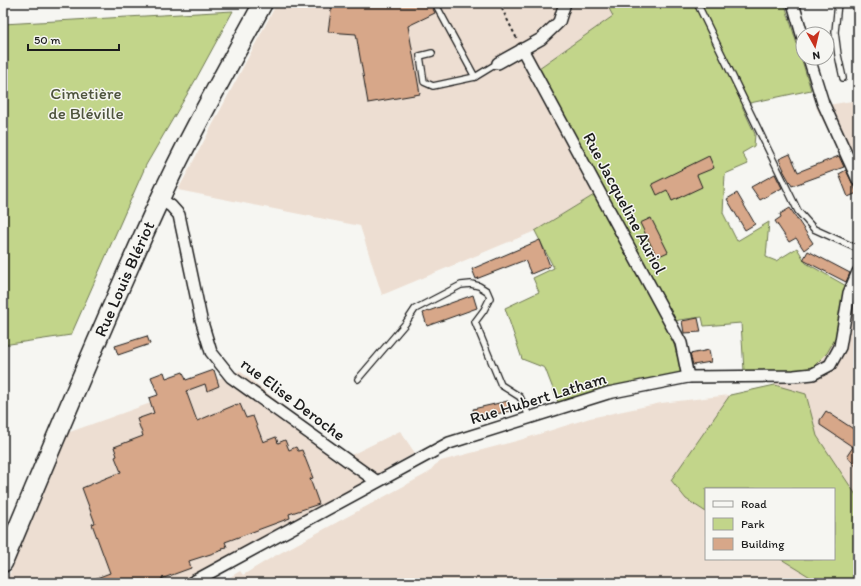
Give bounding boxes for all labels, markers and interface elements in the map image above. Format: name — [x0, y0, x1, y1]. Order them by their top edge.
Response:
scale bar — [28, 26, 119, 52]
north arrow — [795, 26, 835, 66]
text: 50 m — [34, 33, 60, 47]
text: N — [812, 48, 821, 62]
park label: Cimetière de Bléville — [48, 83, 124, 123]
street label: Rue Jacqueline Auriol — [579, 129, 671, 277]
street label: Rue Louis Blériot — [90, 218, 158, 340]
street label: rue Elise Deroche — [237, 353, 349, 445]
street label: Rue Hubert Latham — [467, 368, 609, 428]
legend — [705, 488, 835, 560]
text: Road — [741, 497, 767, 511]
text: Park — [741, 517, 765, 531]
text: Building — [741, 537, 785, 551]

